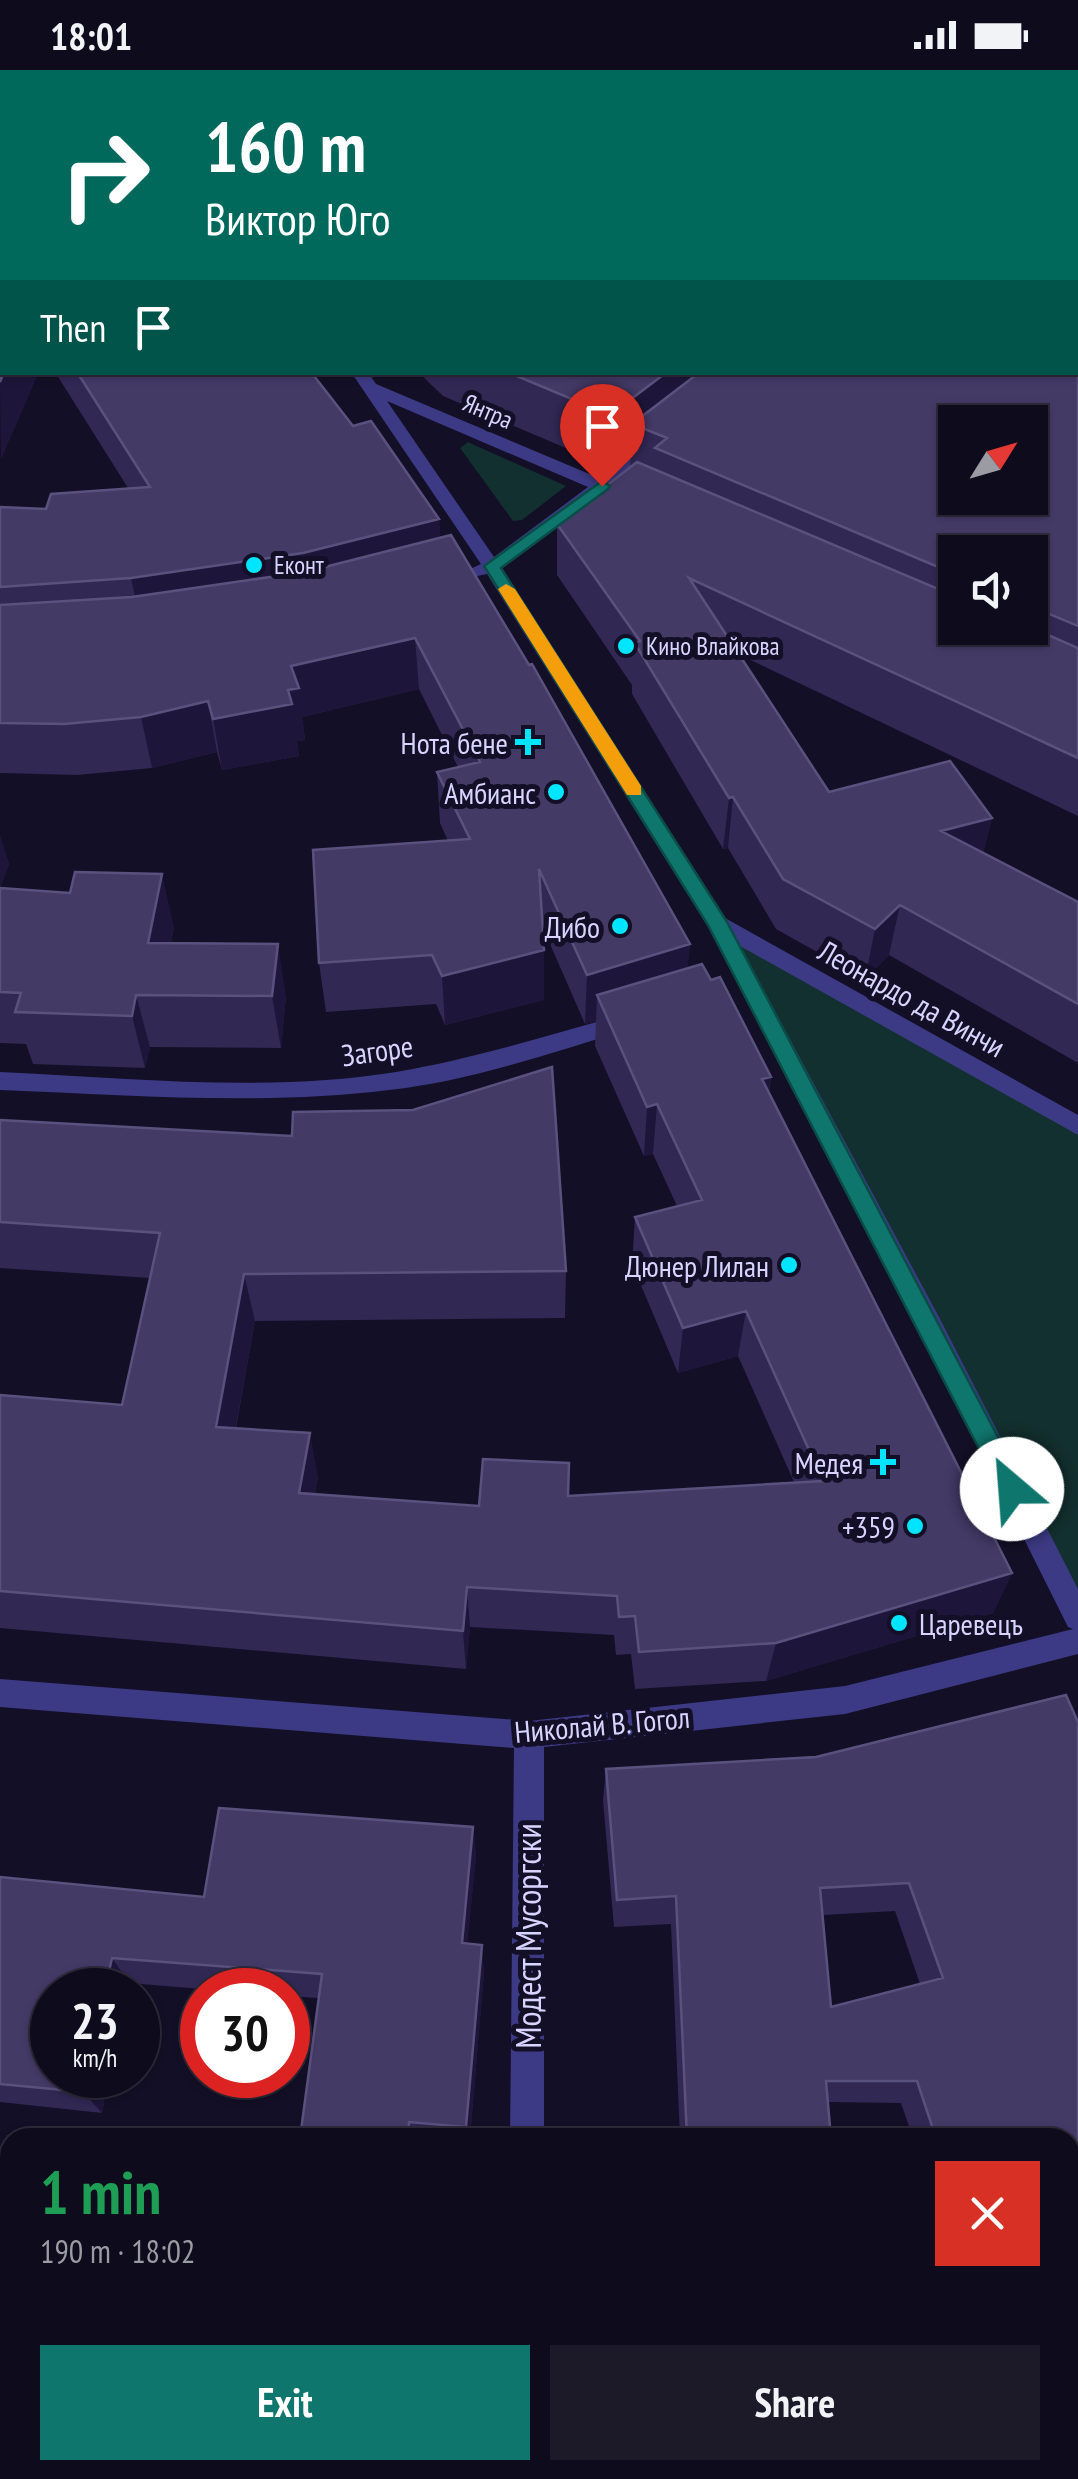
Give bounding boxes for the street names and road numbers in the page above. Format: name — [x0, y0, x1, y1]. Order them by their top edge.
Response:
street label: Янтра — [458, 386, 518, 436]
street label: Леонардо да Винчи — [811, 930, 1012, 1065]
street label: Загоре — [339, 1026, 415, 1074]
street label: Николай В. Гогол — [513, 1697, 691, 1751]
street label: Модест Мусоргски — [505, 1823, 551, 2049]

